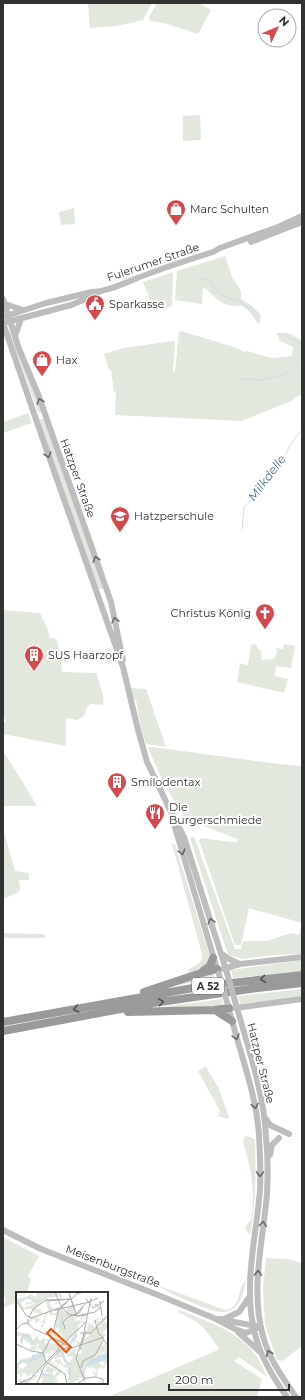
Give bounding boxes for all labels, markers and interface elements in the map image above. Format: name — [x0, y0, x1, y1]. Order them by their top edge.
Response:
north arrow — [257, 8, 297, 48]
text: N — [276, 13, 292, 29]
shop icon: Marc Schulten — [165, 198, 187, 226]
place label: Marc Schulten — [190, 202, 269, 216]
street label: Fulerumer Straße — [105, 240, 201, 284]
public building icon: Sparkasse — [84, 293, 106, 321]
place label: Sparkasse — [109, 297, 165, 311]
shop icon: Hax — [31, 349, 53, 377]
place label: Hax — [56, 353, 77, 367]
one-way arrow — [37, 398, 45, 405]
street label: Hatzper Straße — [57, 437, 99, 520]
one-way arrow — [44, 452, 52, 459]
water label: Milkdelle — [244, 452, 289, 504]
school or university icon: Hatzperschule — [109, 505, 131, 533]
place label: Hatzperschule — [134, 509, 214, 523]
one-way arrow — [92, 556, 101, 563]
church icon: Christus König — [254, 602, 276, 630]
place label: Christus König — [171, 606, 251, 620]
one-way arrow — [112, 617, 120, 623]
building icon: SUS Haarzopf — [23, 644, 45, 672]
place label: SUS Haarzopf — [48, 648, 124, 662]
building icon: Smilodentax — [106, 771, 128, 799]
place label: Smilodentax — [131, 775, 201, 789]
place label: Die Burgerschmiede — [169, 800, 262, 827]
restaurant icon: Die Burgerschmiede — [144, 802, 166, 830]
one-way arrow — [177, 848, 186, 855]
one-way arrow — [207, 917, 216, 924]
one-way arrow — [260, 974, 266, 983]
road number: A 52 — [192, 978, 224, 994]
one-way arrow — [158, 998, 164, 1007]
one-way arrow — [73, 1004, 79, 1012]
street label: Hatzper Straße — [244, 1021, 278, 1105]
one-way arrow — [231, 1033, 240, 1040]
one-way arrow — [250, 1102, 258, 1109]
one-way arrow — [256, 1171, 264, 1177]
one-way arrow — [258, 1221, 267, 1227]
street label: Meisenburgstraße — [64, 1241, 163, 1291]
one-way arrow — [254, 1270, 262, 1276]
inset map — [16, 1292, 108, 1384]
one-way arrow — [266, 1349, 274, 1356]
scale bar — [169, 1366, 289, 1392]
text: 200 m — [175, 1372, 214, 1387]

